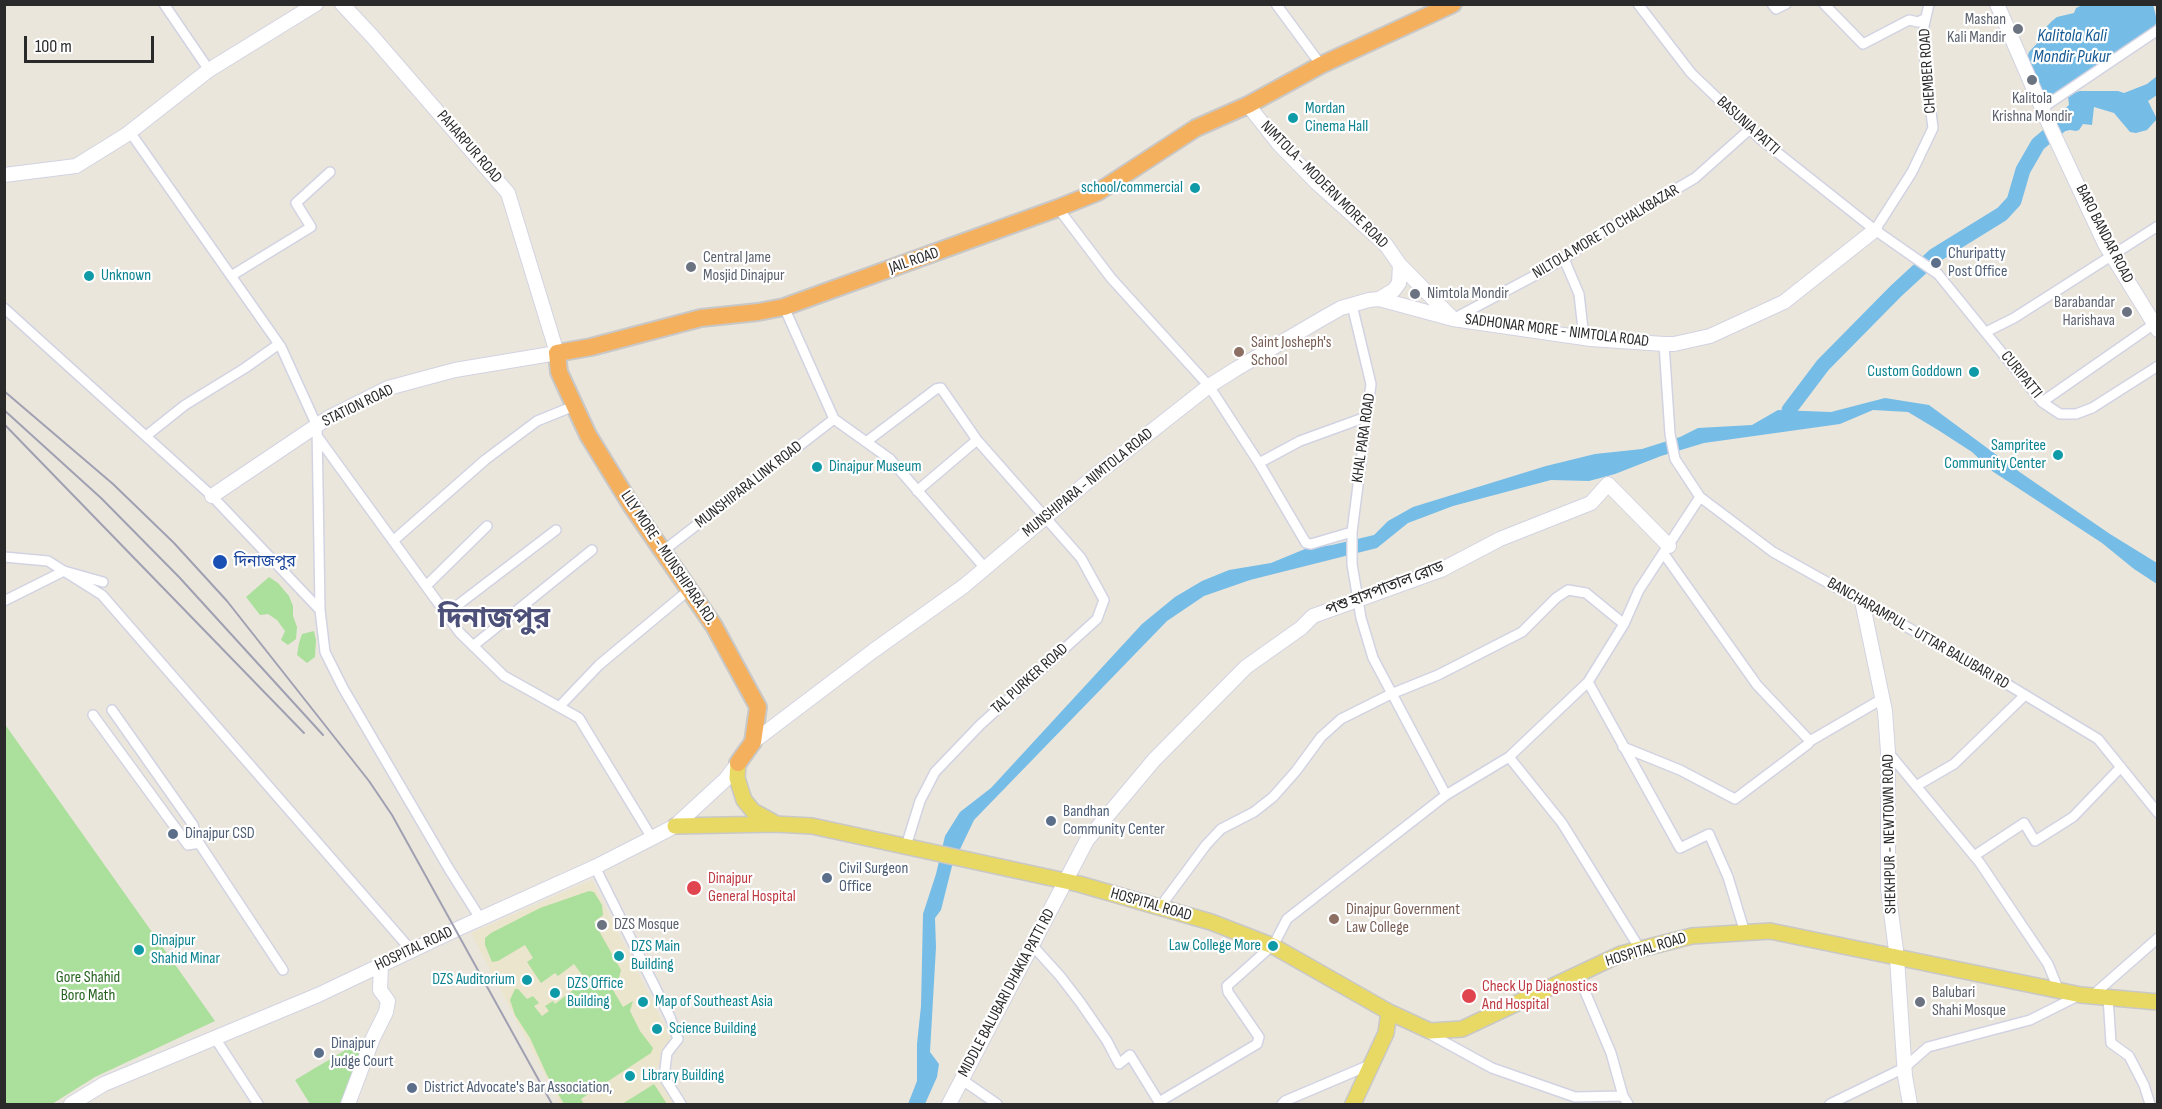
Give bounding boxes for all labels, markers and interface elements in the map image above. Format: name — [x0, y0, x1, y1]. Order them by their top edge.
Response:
place label: Mashan Kali Mandir — [1947, 10, 2006, 48]
marker: Mashan Kali Mandir — [2011, 22, 2025, 36]
scale bar — [27, 24, 158, 62]
water label: Kalitola Kali Mondir Pukur — [2033, 25, 2111, 68]
street label: CHEMBER ROAD — [1915, 28, 1941, 114]
text: 100 m — [35, 36, 72, 57]
marker: Kalitola Krishna Mondir — [2025, 73, 2039, 87]
place label: Kalitola Krishna Mondir — [1992, 89, 2072, 127]
street label: BASUNIA PATTI — [1712, 93, 1784, 159]
place label: Mordan Cinema Hall — [1305, 99, 1368, 137]
street label: PAHARPUR ROAD — [432, 107, 506, 187]
marker: Mordan Cinema Hall — [1286, 111, 1300, 125]
street label: NIMTOLA - MODERN MORE ROAD — [1256, 117, 1392, 253]
place label: school/commercial — [1081, 178, 1183, 198]
marker: school/commercial — [1188, 181, 1202, 195]
street label: NILTOLA MORE TO CHALKBAZAR — [1529, 181, 1683, 283]
street label: BARO BANDAR ROAD — [2071, 182, 2137, 286]
street label: JAIL ROAD — [886, 244, 942, 278]
place label: Churipatty Post Office — [1948, 244, 2007, 282]
place label: Central Jame Mosjid Dinajpur — [703, 248, 785, 286]
marker: Churipatty Post Office — [1929, 256, 1943, 270]
marker: Central Jame Mosjid Dinajpur — [684, 260, 698, 274]
place label: Unknown — [101, 266, 151, 286]
marker: Unknown — [82, 269, 96, 283]
place label: Nimtola Mondir — [1427, 284, 1509, 304]
marker: Nimtola Mondir — [1408, 287, 1422, 301]
place label: Barabandar Harishava — [2054, 293, 2115, 331]
marker: Barabandar Harishava — [2120, 305, 2134, 319]
street label: SADHONAR MORE - NIMTOLA ROAD — [1464, 310, 1650, 352]
place label: Saint Josheph's School — [1251, 333, 1331, 371]
marker: Saint Josheph's School — [1232, 345, 1246, 359]
street label: CURIPATTI — [1996, 348, 2046, 402]
place label: Custom Goddown — [1867, 362, 1962, 382]
marker: Custom Goddown — [1967, 365, 1981, 379]
street label: STATION ROAD — [319, 381, 397, 431]
street label: KHAL PARA ROAD — [1348, 392, 1380, 484]
street label: MUNSHIPARA - NIMTOLA ROAD — [1019, 424, 1157, 542]
place label: Sampritee Community Center — [1944, 436, 2046, 474]
street label: MUNSHIPARA LINK ROAD — [692, 437, 806, 533]
marker: Sampritee Community Center — [2051, 448, 2065, 462]
place label: Dinajpur Museum — [829, 457, 921, 477]
marker: Dinajpur Museum — [810, 460, 824, 474]
street label: LILY MORE - MUNSHIPARA RD. — [616, 487, 720, 629]
place label: দিনাজপুর — [234, 552, 296, 572]
marker: দিনাজপুর — [211, 553, 229, 571]
street label: পশু হাসপাতাল রোড — [1323, 558, 1447, 620]
street label: BANCHARAMPUL - UTTAR BALUBARI RD — [1824, 574, 2012, 694]
district label: দিনাজপুর — [438, 603, 550, 637]
street label: TAL PURKER ROAD — [988, 640, 1072, 718]
street label: SHEKHPUR - NEWTOWN ROAD — [1879, 754, 1901, 914]
place label: Bandhan Community Center — [1063, 802, 1165, 840]
marker: Bandhan Community Center — [1044, 814, 1058, 828]
place label: Dinajpur CSD — [185, 824, 255, 844]
marker: Dinajpur CSD — [166, 827, 180, 841]
place label: Civil Surgeon Office — [839, 859, 908, 897]
place label: Dinajpur General Hospital — [708, 869, 796, 907]
marker: Civil Surgeon Office — [820, 871, 834, 885]
marker: Dinajpur General Hospital — [685, 879, 703, 897]
street label: HOSPITAL ROAD — [1108, 884, 1194, 926]
place label: Dinajpur Government Law College — [1346, 900, 1460, 938]
street label: MIDDLE BALUBARI DHAKIA PATTI RD — [955, 906, 1059, 1080]
marker: Dinajpur Government Law College — [1327, 912, 1341, 926]
place label: DZS Mosque — [614, 915, 679, 935]
marker: DZS Mosque — [595, 918, 609, 932]
street label: HOSPITAL ROAD — [372, 923, 456, 975]
street label: HOSPITAL ROAD — [1603, 929, 1689, 971]
place label: Dinajpur Shahid Minar — [151, 931, 220, 969]
place label: Law College More — [1169, 936, 1261, 956]
place label: DZS Main Building — [631, 937, 680, 975]
marker: Law College More — [1266, 939, 1280, 953]
marker: Dinajpur Shahid Minar — [132, 943, 146, 957]
marker: DZS Main Building — [612, 949, 626, 963]
park label: Gore Shahid Boro Math — [56, 968, 120, 1006]
place label: DZS Auditorium — [432, 970, 515, 990]
marker: DZS Auditorium — [520, 973, 534, 987]
place label: DZS Office Building — [567, 974, 623, 1012]
place label: Check Up Diagnostics And Hospital — [1482, 977, 1598, 1015]
place label: Balubari Shahi Mosque — [1932, 983, 2006, 1021]
marker: DZS Office Building — [548, 986, 562, 1000]
marker: Check Up Diagnostics And Hospital — [1460, 987, 1478, 1005]
place label: Map of Southeast Asia — [655, 992, 773, 1012]
marker: Map of Southeast Asia — [636, 995, 650, 1009]
marker: Balubari Shahi Mosque — [1913, 995, 1927, 1009]
place label: Science Building — [669, 1019, 756, 1039]
marker: Science Building — [650, 1022, 664, 1036]
place label: Dinajpur Judge Court — [331, 1034, 394, 1072]
marker: Dinajpur Judge Court — [312, 1046, 326, 1060]
place label: Library Building — [642, 1066, 724, 1086]
marker: Library Building — [623, 1069, 637, 1083]
place label: District Advocate's Bar Association, — [424, 1078, 612, 1098]
marker: District Advocate's Bar Association, — [405, 1081, 419, 1095]

